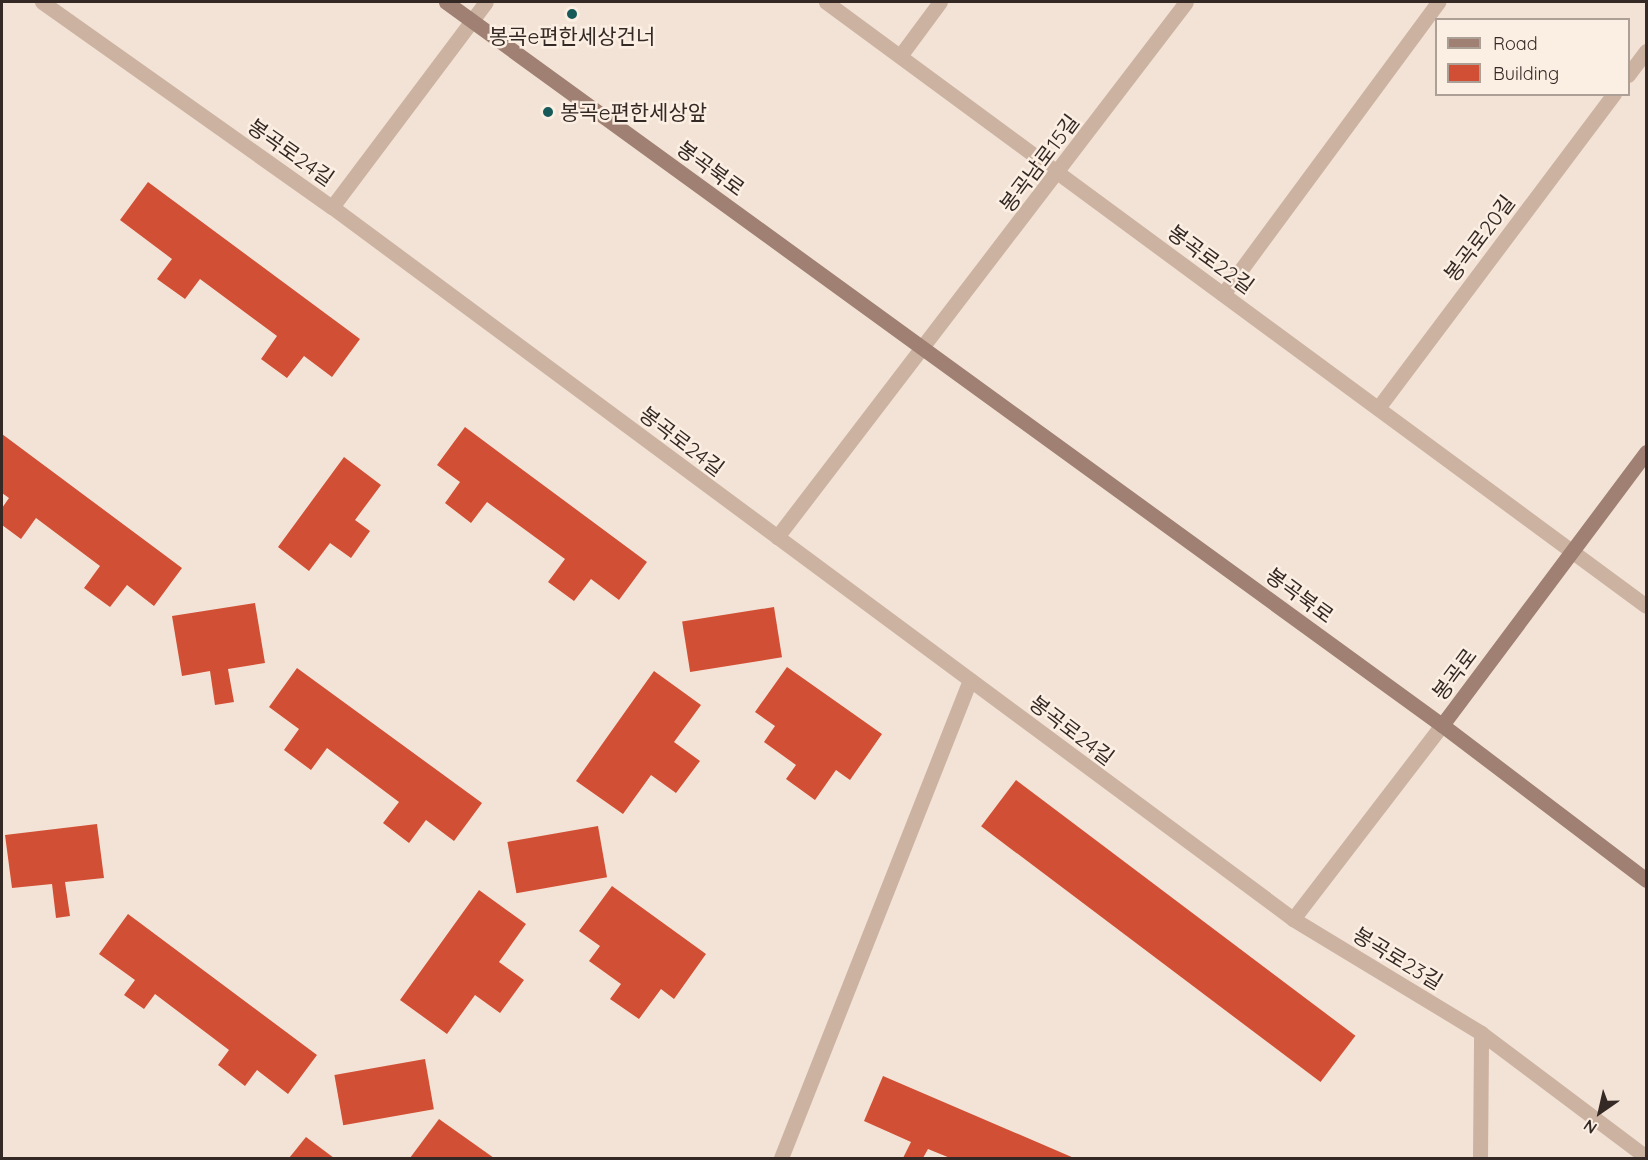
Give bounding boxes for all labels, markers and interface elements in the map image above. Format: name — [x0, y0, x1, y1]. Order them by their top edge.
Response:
marker: 봉곡e편한세상건너 — [565, 7, 579, 21]
legend — [1435, 18, 1630, 96]
place label: 봉곡e편한세상건너 — [489, 23, 655, 49]
text: Road — [1493, 32, 1538, 55]
text: Building — [1493, 62, 1559, 85]
place label: 봉곡e편한세상앞 — [560, 99, 707, 125]
marker: 봉곡e편한세상앞 — [541, 105, 555, 119]
street label: 봉곡남로15길 — [994, 109, 1084, 217]
street label: 봉곡로24길 — [243, 113, 339, 191]
street label: 봉곡북로 — [672, 135, 750, 201]
street label: 봉곡로20길 — [1438, 190, 1520, 286]
street label: 봉곡로22길 — [1163, 219, 1259, 299]
street label: 봉곡로24길 — [635, 401, 729, 481]
street label: 봉곡북로 — [1261, 562, 1339, 628]
street label: 봉곡로 — [1426, 643, 1482, 705]
street label: 봉곡로24길 — [1025, 690, 1119, 770]
street label: 봉곡로23길 — [1349, 921, 1447, 995]
north arrow — [1570, 1082, 1630, 1142]
text: N — [1579, 1115, 1600, 1139]

